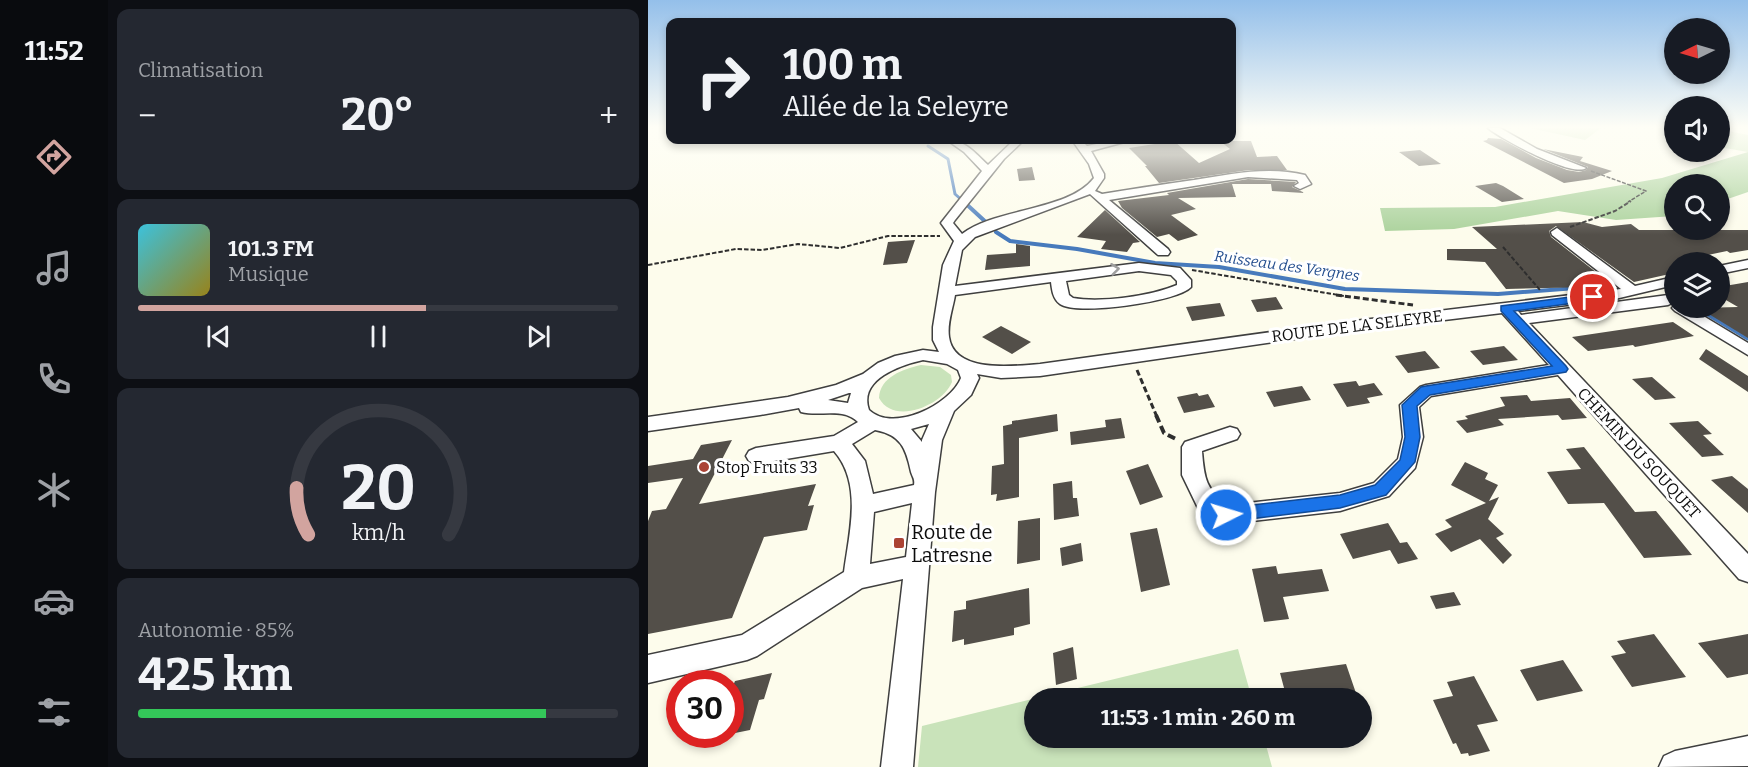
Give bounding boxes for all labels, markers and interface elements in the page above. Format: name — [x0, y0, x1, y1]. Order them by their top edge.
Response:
north arrow — [1664, 18, 1730, 84]
map controls — [1664, 18, 1730, 318]
text: 11:52 — [24, 35, 84, 67]
text: 100 m — [783, 40, 902, 90]
icon: right — [684, 42, 762, 120]
text: Climatisation — [138, 58, 263, 82]
text: 20° — [341, 88, 414, 142]
text: Allée de la Seleyre — [783, 91, 1009, 123]
text: − — [138, 96, 156, 136]
text: + — [599, 96, 618, 136]
button: sound — [1664, 96, 1730, 162]
icon: directions — [33, 136, 75, 178]
button: search — [1664, 174, 1730, 240]
text: 101.3 FM — [228, 235, 314, 262]
icon: music — [33, 247, 75, 289]
water label: Ruisseau des Vergnes — [1213, 247, 1361, 285]
button: layers — [1664, 252, 1730, 318]
text: Musique — [228, 262, 309, 286]
one-way arrow — [1111, 263, 1120, 276]
pin — [1567, 271, 1618, 322]
icon: arrive — [1576, 280, 1609, 313]
street label: ROUTE DE LA SELEYRE — [1270, 306, 1444, 346]
icon: previous — [202, 320, 235, 353]
icon: pause — [362, 320, 395, 353]
icon: next — [522, 320, 555, 353]
icon: phone — [33, 358, 75, 400]
street label: CHEMIN DU SOUQUET — [1574, 384, 1704, 522]
text: 20 — [341, 451, 415, 526]
place label: Stop Fruits 33 — [716, 458, 818, 477]
marker: Stop Fruits 33 — [697, 460, 711, 474]
icon: climate — [33, 469, 75, 511]
position arrow — [1194, 483, 1258, 547]
place label: Route de Latresne — [911, 520, 992, 567]
text: km/h — [351, 521, 405, 547]
marker: Route de Latresne — [892, 536, 906, 550]
icon: car — [33, 580, 75, 622]
text: Autonomie · 85% — [138, 618, 294, 642]
text: 425 km — [138, 648, 293, 702]
speed limit sign: 30 — [666, 670, 744, 748]
icon: filters — [33, 691, 75, 733]
text: 11:53 · 1 min · 260 m — [1101, 704, 1295, 731]

